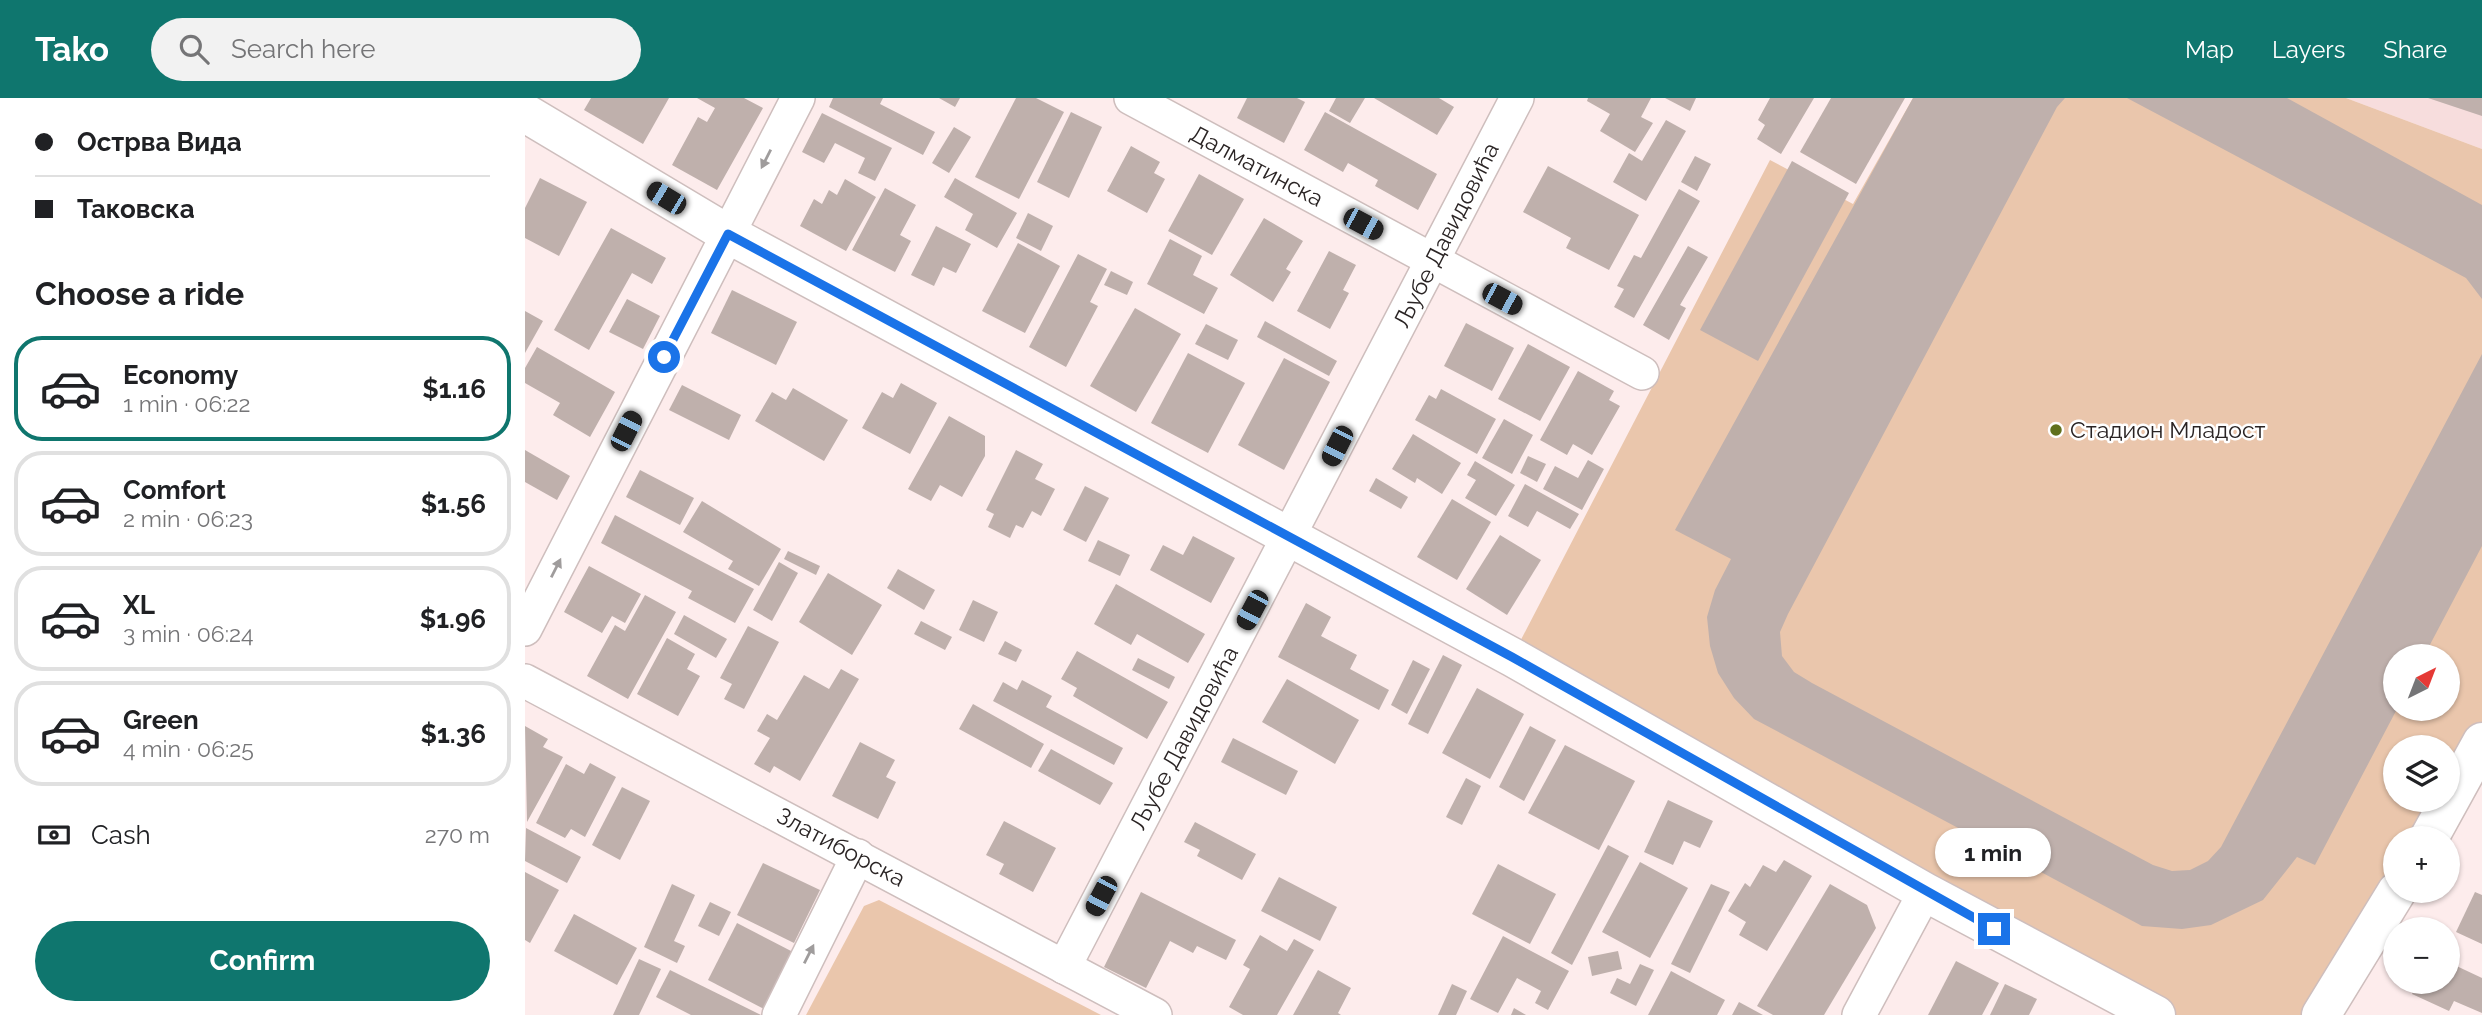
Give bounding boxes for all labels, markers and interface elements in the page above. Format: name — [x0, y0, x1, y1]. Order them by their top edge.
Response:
search box — [151, 18, 641, 81]
text: Tako — [35, 30, 109, 69]
icon: search — [175, 30, 213, 68]
text: Search here — [231, 34, 375, 64]
text: Map — [2185, 35, 2234, 64]
text: Layers — [2272, 35, 2345, 64]
text: Share — [2383, 35, 2447, 64]
street label: Далматинска — [1186, 119, 1328, 212]
text: Острва Вида — [77, 127, 242, 157]
street label: Љубе Давидовића — [1387, 138, 1504, 332]
one-way arrow — [761, 149, 772, 169]
car — [643, 178, 690, 218]
text: Таковска — [77, 194, 195, 224]
car — [1340, 205, 1387, 243]
text: Choose a ride — [35, 275, 244, 312]
car — [1479, 280, 1526, 318]
route start — [648, 341, 680, 373]
icon: car — [39, 357, 102, 420]
text: Economy — [123, 360, 238, 390]
text: $1.16 — [422, 374, 486, 404]
text: 1 min · 06:22 — [123, 390, 251, 417]
car — [608, 408, 645, 454]
place label: Стадион Младост — [2070, 416, 2266, 443]
marker: Стадион Младост — [2048, 422, 2064, 438]
car — [1319, 423, 1356, 469]
icon: car — [39, 472, 102, 535]
text: Comfort — [123, 475, 226, 505]
text: $1.56 — [421, 489, 486, 519]
text: 2 min · 06:23 — [123, 505, 253, 532]
one-way arrow — [551, 558, 562, 578]
icon: car — [39, 587, 102, 650]
car — [1233, 587, 1272, 633]
text: XL — [123, 590, 155, 620]
text: $1.96 — [420, 604, 486, 634]
text: 3 min · 06:24 — [123, 620, 254, 647]
street label: Љубе Давидовића — [1124, 641, 1243, 834]
north arrow — [2383, 644, 2461, 721]
map controls — [2383, 644, 2460, 994]
icon: car — [39, 702, 102, 765]
text: Green — [123, 705, 199, 735]
text: $1.36 — [421, 719, 486, 749]
text: 4 min · 06:25 — [123, 735, 254, 762]
button: layers — [2383, 735, 2460, 812]
street label: Златиборска — [772, 801, 910, 892]
icon: cash — [35, 816, 73, 854]
text: Cash — [91, 820, 151, 850]
text: 270 m — [425, 821, 490, 848]
button: + — [2383, 826, 2460, 903]
callout: 1 min — [1936, 828, 2052, 876]
text: 1 min — [1964, 839, 2022, 866]
car — [1082, 873, 1121, 919]
route end — [1978, 913, 2010, 945]
button: − — [2383, 917, 2460, 994]
button: Confirm — [35, 921, 490, 1001]
one-way arrow — [804, 944, 815, 964]

